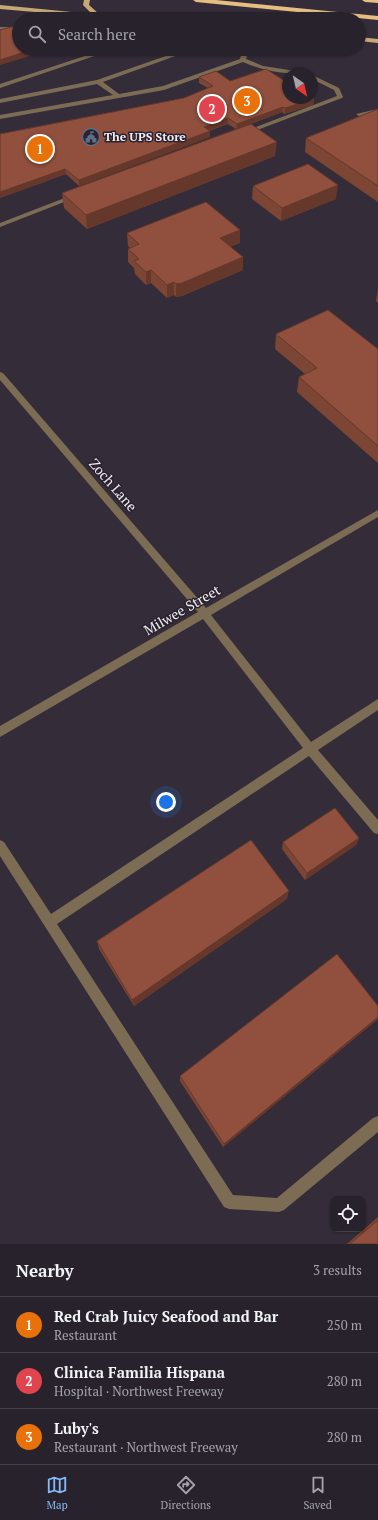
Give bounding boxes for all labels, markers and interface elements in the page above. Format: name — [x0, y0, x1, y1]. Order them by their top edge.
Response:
search box — [12, 12, 366, 56]
icon: search — [26, 23, 48, 45]
text: Search here — [58, 24, 136, 44]
north arrow — [282, 68, 318, 104]
pin: 3 — [234, 86, 260, 116]
pin: 2 — [199, 94, 225, 124]
public building icon: The UPS Store — [81, 127, 101, 147]
place label: The UPS Store — [104, 129, 186, 144]
pin: 1 — [27, 134, 53, 164]
street label: Zoch Lane — [85, 454, 142, 515]
street label: Milwee Street — [140, 580, 224, 639]
your location — [156, 792, 176, 812]
map controls — [330, 1196, 366, 1232]
button: locate — [330, 1196, 366, 1232]
text: Nearby — [16, 1259, 74, 1282]
text: 3 results — [313, 1261, 362, 1279]
text: Red Crab Juicy Seafood and Bar — [54, 1306, 278, 1326]
text: 1 — [25, 1316, 33, 1334]
text: 250 m — [327, 1316, 362, 1334]
text: Restaurant — [54, 1326, 117, 1344]
text: Clinica Familia Hispana — [54, 1362, 225, 1382]
text: 2 — [25, 1372, 33, 1390]
text: 280 m — [327, 1372, 362, 1390]
text: Hospital · Northwest Freeway — [54, 1382, 224, 1400]
text: Luby's — [54, 1418, 99, 1438]
text: 3 — [25, 1428, 33, 1446]
text: 280 m — [327, 1428, 362, 1446]
text: Restaurant · Northwest Freeway — [54, 1438, 238, 1456]
tab: Map — [46, 1474, 68, 1512]
tab: Directions — [160, 1474, 211, 1512]
tab: Saved — [303, 1474, 332, 1512]

